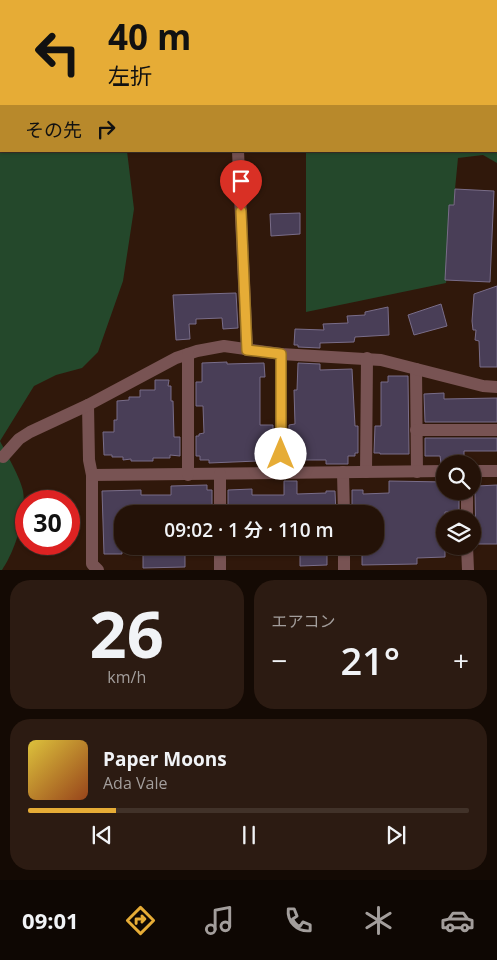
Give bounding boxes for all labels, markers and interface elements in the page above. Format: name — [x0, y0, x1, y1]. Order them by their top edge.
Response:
text: 40 m — [108, 13, 191, 60]
icon: left — [25, 20, 90, 85]
text: 左折 — [108, 60, 152, 90]
icon: right — [92, 115, 120, 143]
text: その先 — [25, 117, 82, 143]
pin — [220, 160, 262, 211]
icon: arrive — [227, 167, 255, 195]
position arrow — [254, 427, 306, 479]
map controls — [436, 455, 481, 555]
button: search — [436, 455, 481, 500]
speed limit sign: 30 — [15, 490, 80, 555]
button: layers — [436, 510, 481, 555]
text: 09:02 · 1 分 · 110 m — [164, 517, 334, 543]
text: 26 — [90, 589, 164, 677]
text: エアコン — [272, 610, 336, 632]
text: 21° — [340, 634, 400, 686]
text: − — [272, 641, 288, 679]
text: + — [453, 641, 469, 679]
text: km/h — [107, 666, 146, 688]
text: Paper Moons — [103, 746, 227, 772]
text: Ada Vale — [103, 772, 167, 794]
icon: previous — [88, 821, 116, 849]
icon: pause — [235, 821, 263, 849]
icon: next — [382, 821, 410, 849]
icon: directions — [123, 903, 158, 938]
icon: music — [202, 903, 237, 938]
icon: phone — [281, 903, 316, 938]
icon: climate — [361, 903, 396, 938]
icon: car — [440, 903, 475, 938]
text: 09:01 — [22, 905, 79, 935]

